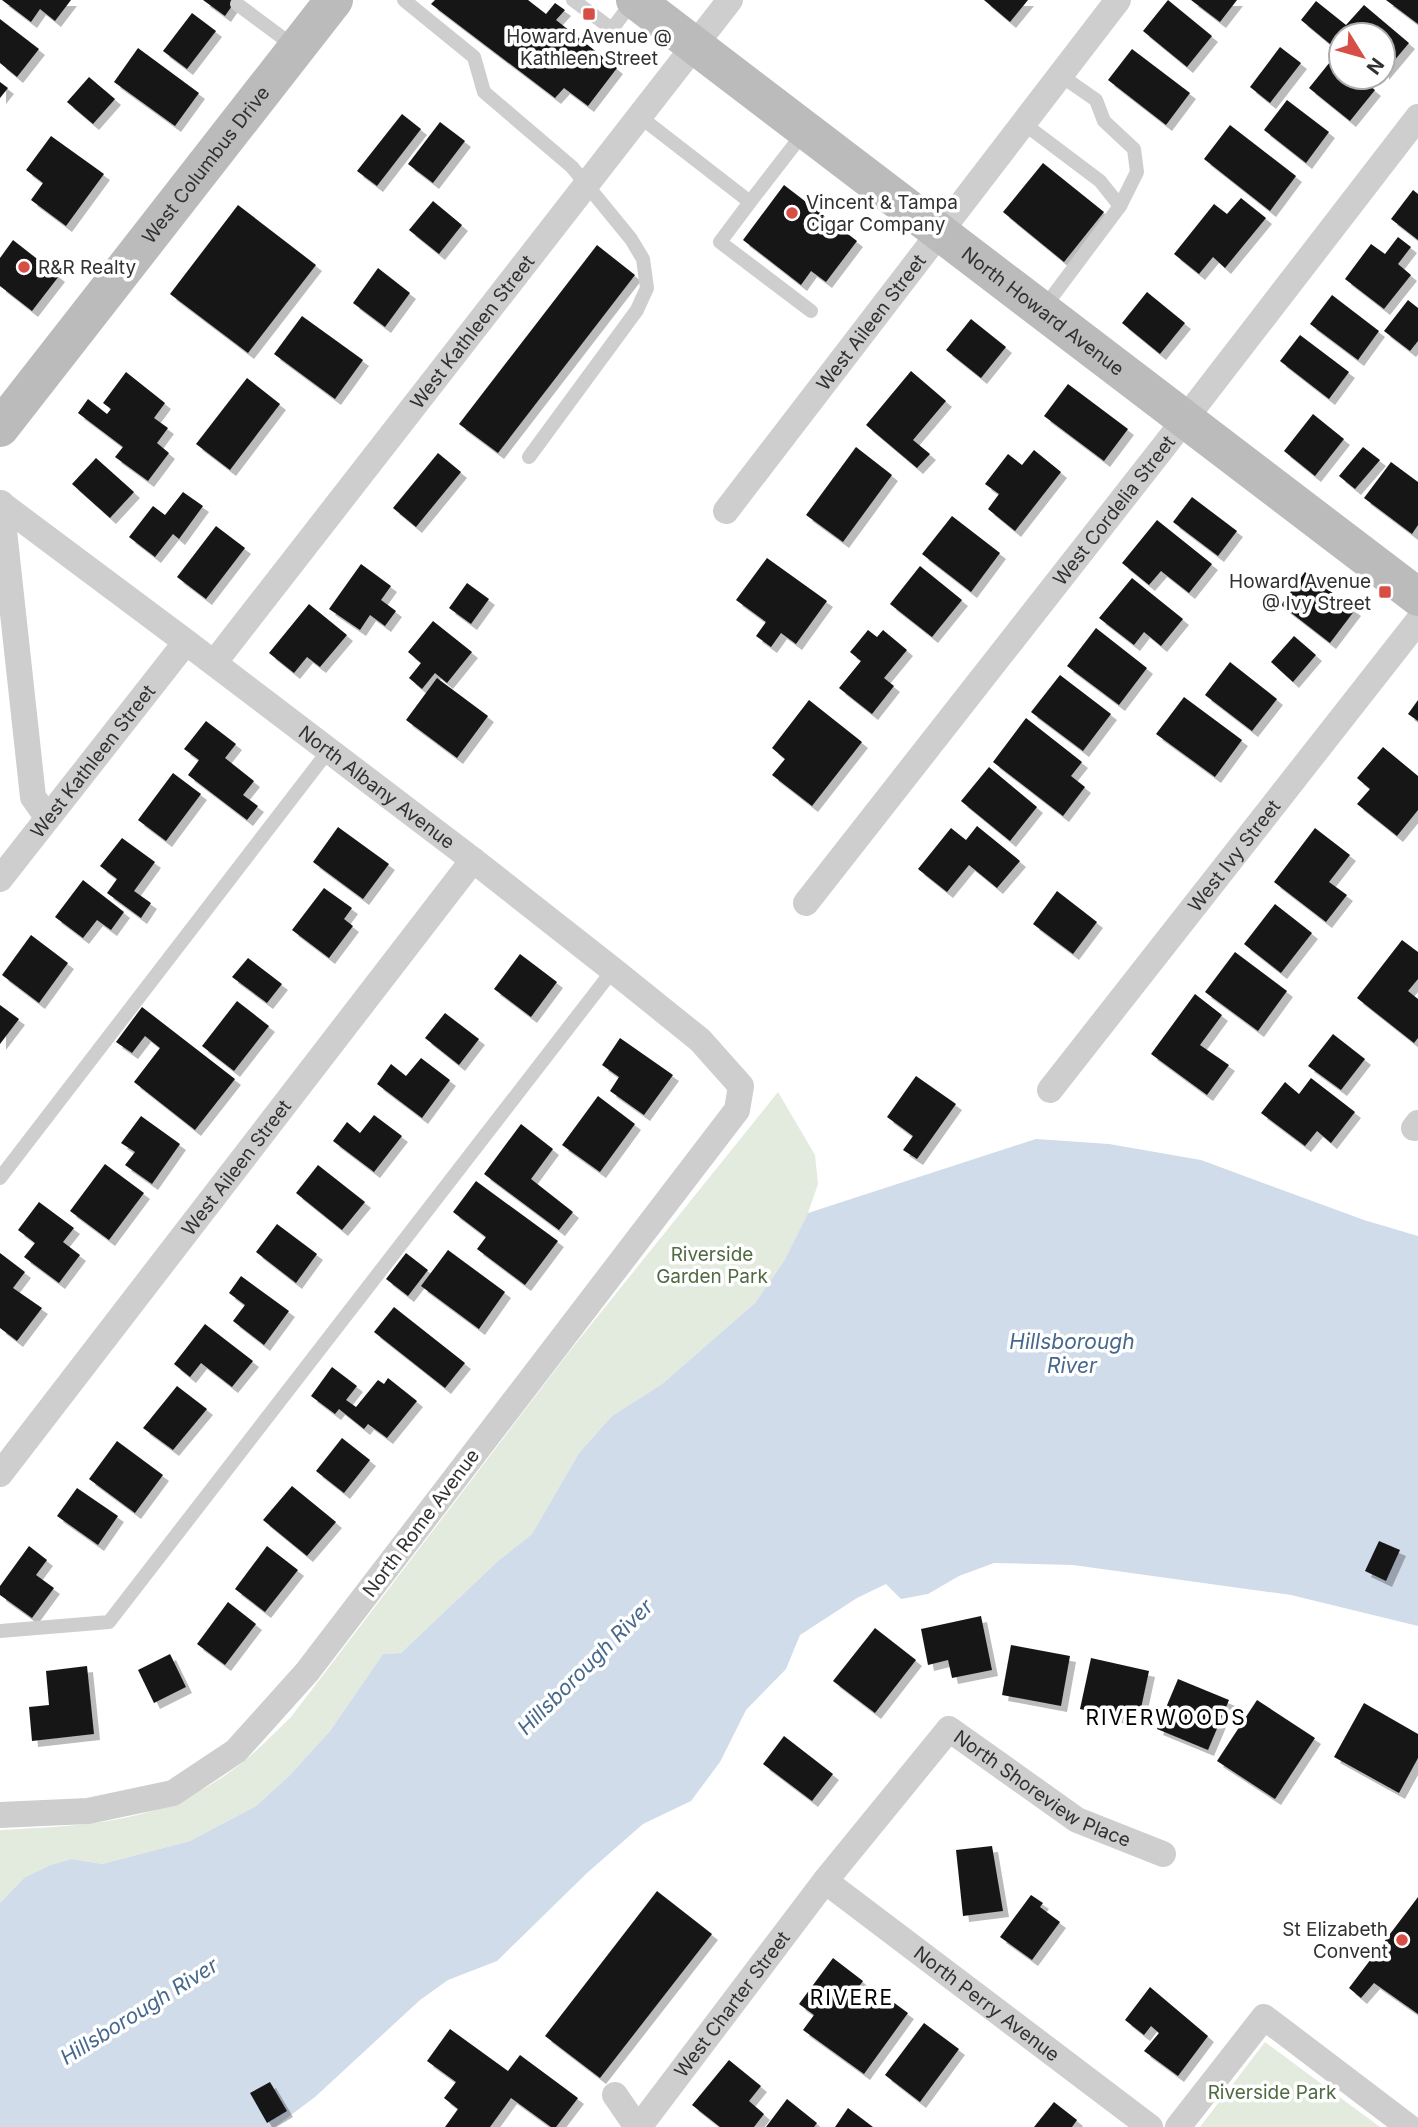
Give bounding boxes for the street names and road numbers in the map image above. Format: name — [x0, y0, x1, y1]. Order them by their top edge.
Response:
street label: West Columbus Drive — [137, 81, 274, 248]
street label: North Howard Avenue — [957, 242, 1129, 380]
street label: West Kathleen Street — [405, 250, 539, 413]
street label: West Aileen Street — [811, 250, 930, 395]
street label: West Cordelia Street — [1048, 431, 1180, 590]
street label: West Kathleen Street — [25, 680, 160, 842]
street label: North Albany Avenue — [294, 720, 460, 854]
street label: West Ivy Street — [1183, 795, 1285, 916]
street label: West Aileen Street — [177, 1095, 296, 1240]
street label: North Rome Avenue — [358, 1445, 484, 1601]
street label: North Shoreview Place — [950, 1725, 1134, 1852]
street label: West Charter Street — [669, 1927, 794, 2082]
street label: North Perry Avenue — [909, 1941, 1064, 2066]

